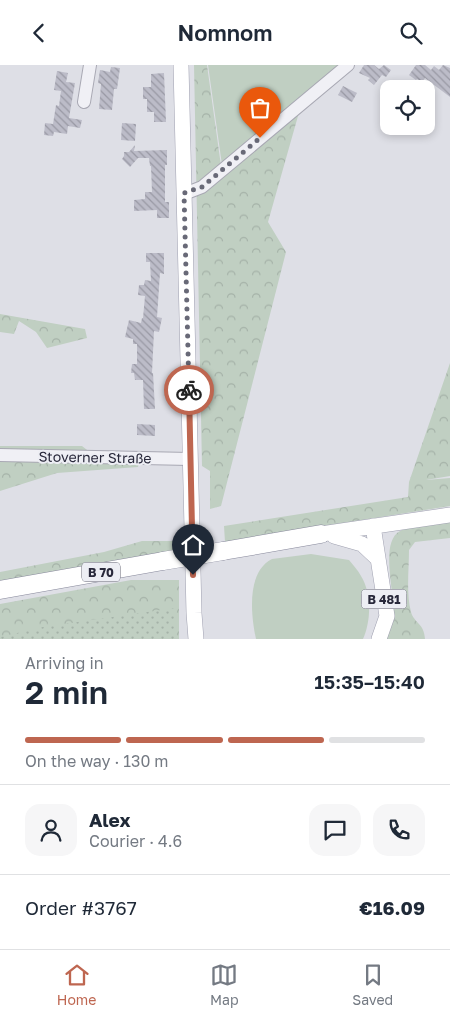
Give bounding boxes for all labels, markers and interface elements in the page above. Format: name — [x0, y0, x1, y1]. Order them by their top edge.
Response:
icon: back — [25, 19, 53, 47]
text: Nomnom — [178, 19, 272, 46]
icon: search — [397, 19, 425, 47]
map controls — [380, 80, 435, 135]
button: locate — [380, 80, 435, 135]
pin — [239, 87, 281, 138]
icon: bag — [246, 94, 274, 122]
courier — [164, 365, 214, 415]
icon: bike — [175, 376, 203, 404]
street label: Stoverner Straße — [38, 448, 152, 466]
pin — [172, 524, 214, 575]
icon: home — [179, 531, 207, 559]
road number: B 70 — [82, 563, 120, 581]
road number: B 481 — [362, 589, 406, 609]
text: Arriving in — [25, 653, 104, 673]
text: 15:35–15:40 — [314, 670, 425, 693]
text: 2 min — [25, 673, 108, 711]
text: On the way · 130 m — [25, 751, 169, 771]
button: person — [25, 804, 77, 856]
button: chat — [309, 804, 361, 856]
button: phone — [373, 804, 425, 856]
text: Alex — [89, 808, 130, 831]
text: Courier · 4.6 — [89, 831, 182, 851]
text: Order #3767 — [25, 896, 137, 919]
text: €16.09 — [359, 896, 425, 919]
tab: Home — [57, 961, 96, 1008]
tab: Map — [210, 961, 239, 1008]
tab: Saved — [352, 961, 393, 1008]

